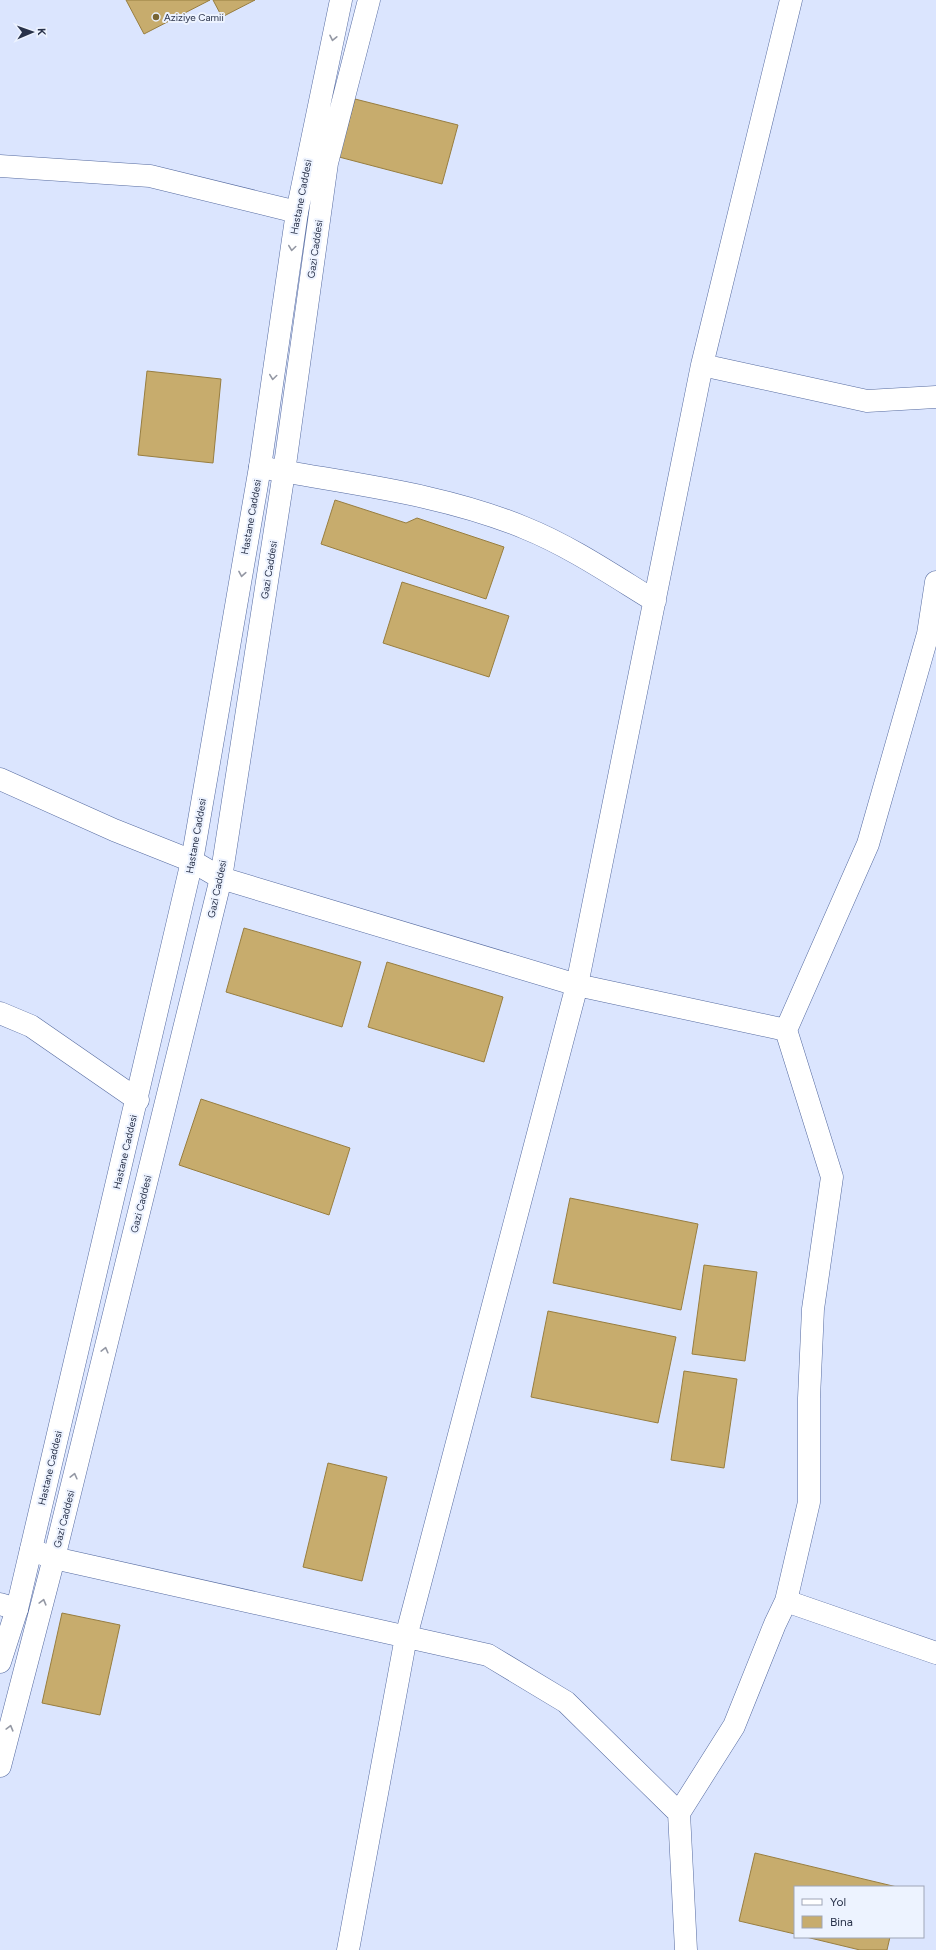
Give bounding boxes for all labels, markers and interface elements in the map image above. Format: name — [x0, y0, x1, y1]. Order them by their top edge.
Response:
place label: Aziziye Camii — [164, 11, 224, 24]
north arrow — [12, 12, 52, 52]
marker: Aziziye Camii — [151, 12, 161, 22]
text: K — [35, 28, 48, 36]
one-way arrow — [329, 35, 338, 41]
street label: Hastane Caddesi — [287, 158, 315, 236]
street label: Gazi Caddesi — [304, 219, 326, 279]
one-way arrow — [288, 245, 297, 251]
one-way arrow — [269, 374, 278, 380]
street label: Hastane Caddesi — [238, 478, 264, 556]
street label: Gazi Caddesi — [258, 540, 280, 600]
one-way arrow — [238, 571, 246, 577]
street label: Hastane Caddesi — [183, 797, 209, 875]
street label: Gazi Caddesi — [205, 859, 229, 919]
street label: Hastane Caddesi — [110, 1113, 140, 1191]
street label: Gazi Caddesi — [128, 1174, 154, 1234]
one-way arrow — [100, 1347, 109, 1354]
street label: Hastane Caddesi — [35, 1429, 65, 1507]
one-way arrow — [69, 1473, 78, 1480]
street label: Gazi Caddesi — [51, 1489, 77, 1549]
one-way arrow — [38, 1599, 46, 1605]
one-way arrow — [5, 1725, 14, 1732]
legend — [794, 1886, 924, 1938]
text: Yol — [830, 1895, 846, 1909]
text: Bina — [830, 1915, 853, 1929]

